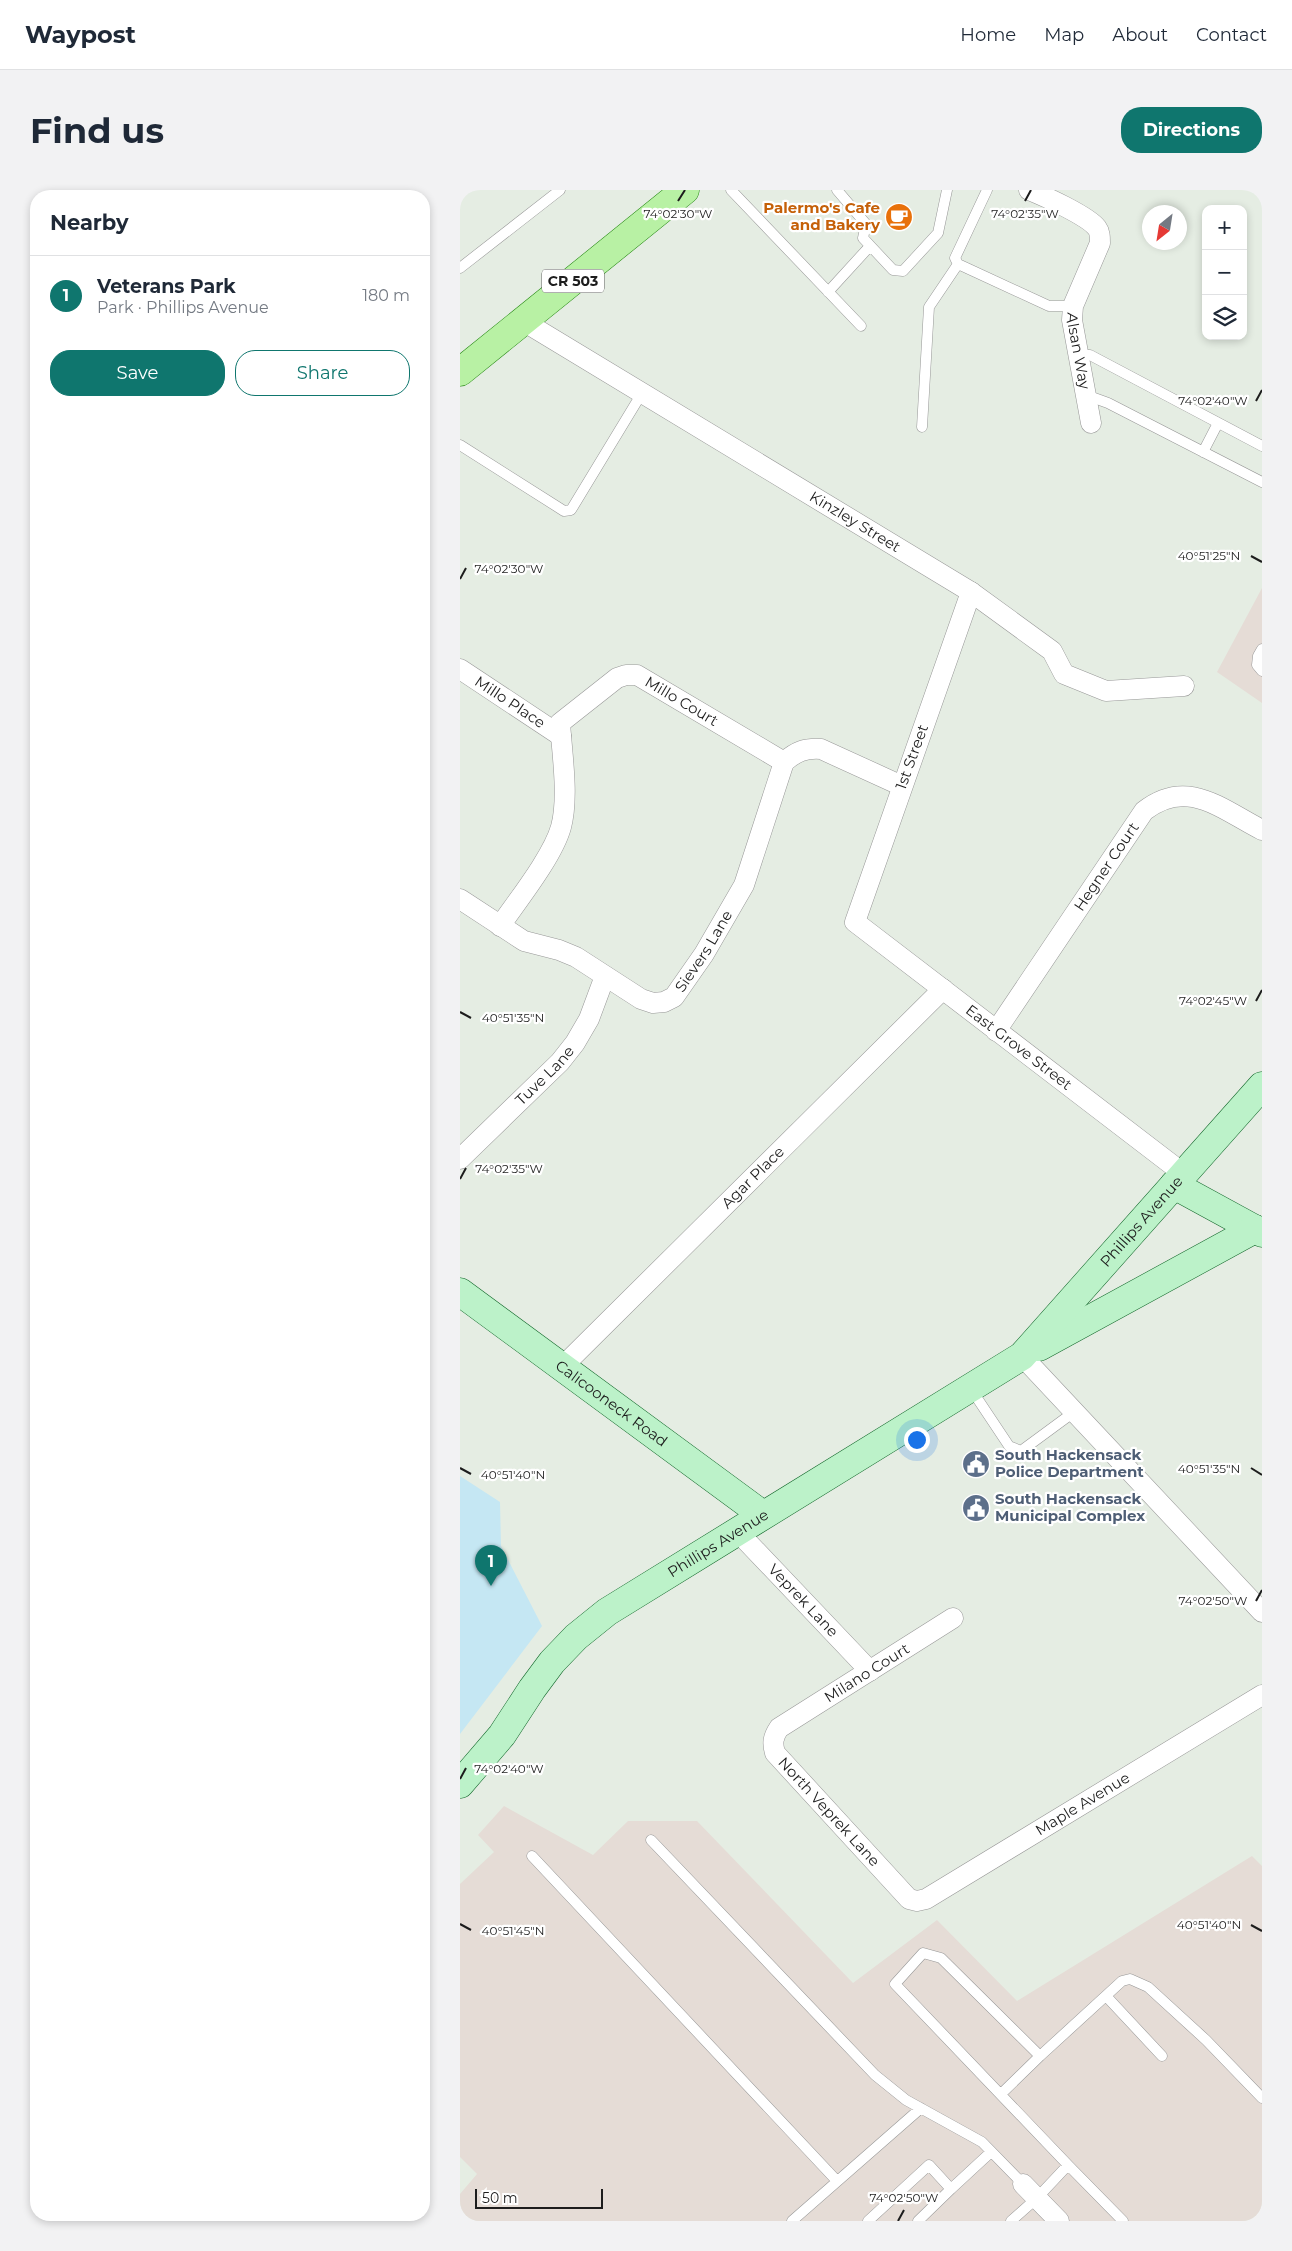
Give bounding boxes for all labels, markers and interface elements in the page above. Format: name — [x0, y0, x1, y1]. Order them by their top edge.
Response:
text: Waypost — [25, 20, 136, 49]
text: Home — [960, 24, 1016, 46]
text: Map — [1044, 24, 1084, 46]
text: About — [1112, 24, 1168, 46]
text: Contact — [1196, 24, 1267, 46]
button: Directions — [1121, 107, 1262, 153]
text: Find us — [30, 109, 164, 152]
place label: Palermo's Cafe and Bakery — [763, 198, 881, 234]
cafe icon: Palermo's Cafe and Bakery — [884, 202, 914, 232]
north arrow — [1142, 205, 1187, 250]
map controls — [1202, 205, 1247, 340]
button: + — [1202, 205, 1247, 250]
text: 74°02'30"W — [644, 206, 712, 221]
text: 74°02'35"W — [991, 206, 1059, 221]
text: Nearby — [50, 210, 129, 235]
button: − — [1202, 250, 1247, 295]
road number: CR 503 — [542, 270, 604, 292]
text: Veterans Park — [97, 275, 236, 298]
text: 1 — [63, 286, 69, 305]
text: 180 m — [362, 286, 410, 305]
button: layers — [1202, 295, 1247, 340]
text: Park · Phillips Avenue — [97, 298, 269, 317]
street label: Alsan Way — [1063, 312, 1095, 392]
button: Save — [50, 350, 225, 396]
button: Share — [235, 350, 410, 396]
text: 74°02'40"W — [1178, 393, 1248, 408]
street label: Kinzley Street — [806, 487, 904, 556]
text: 40°51'25"N — [1178, 548, 1240, 563]
text: 74°02'30"W — [475, 561, 543, 576]
street label: Millo Place — [471, 671, 549, 732]
street label: Millo Court — [642, 672, 722, 730]
street label: 1st Street — [891, 722, 932, 792]
street label: Hegner Court — [1070, 818, 1143, 914]
street label: Sievers Lane — [670, 907, 736, 996]
text: 74°02'45"W — [1179, 993, 1247, 1008]
street label: East Grove Street — [962, 1000, 1076, 1094]
text: 40°51'35"N — [482, 1010, 544, 1025]
street label: Tuve Lane — [511, 1042, 578, 1109]
street label: Agar Place — [717, 1142, 788, 1212]
text: 74°02'35"W — [475, 1161, 543, 1176]
street label: Phillips Avenue — [1096, 1172, 1186, 1271]
street label: Calicooneck Road — [552, 1356, 671, 1450]
your location — [904, 1427, 930, 1453]
place label: South Hackensack Police Department — [995, 1445, 1144, 1481]
public building icon: South Hackensack Police Department — [961, 1449, 991, 1479]
text: 40°51'35"N — [1178, 1461, 1240, 1476]
text: 40°51'40"N — [481, 1467, 545, 1482]
place label: South Hackensack Municipal Complex — [995, 1489, 1145, 1525]
public building icon: South Hackensack Municipal Complex — [961, 1493, 991, 1523]
street label: Phillips Avenue — [664, 1505, 772, 1581]
pin: 1 — [475, 1545, 507, 1586]
street label: Veprek Lane — [764, 1560, 843, 1641]
text: 74°02'50"W — [1179, 1593, 1247, 1608]
street label: Milano Court — [821, 1639, 913, 1706]
street label: North Veprek Lane — [774, 1753, 884, 1870]
text: 74°02'40"W — [474, 1761, 544, 1776]
street label: Maple Avenue — [1032, 1768, 1133, 1839]
text: 40°51'40"N — [1177, 1917, 1241, 1932]
text: 40°51'45"N — [481, 1923, 545, 1938]
scale bar — [475, 2186, 602, 2209]
text: 50 m — [482, 2189, 518, 2207]
text: 74°02'50"W — [870, 2190, 938, 2205]

